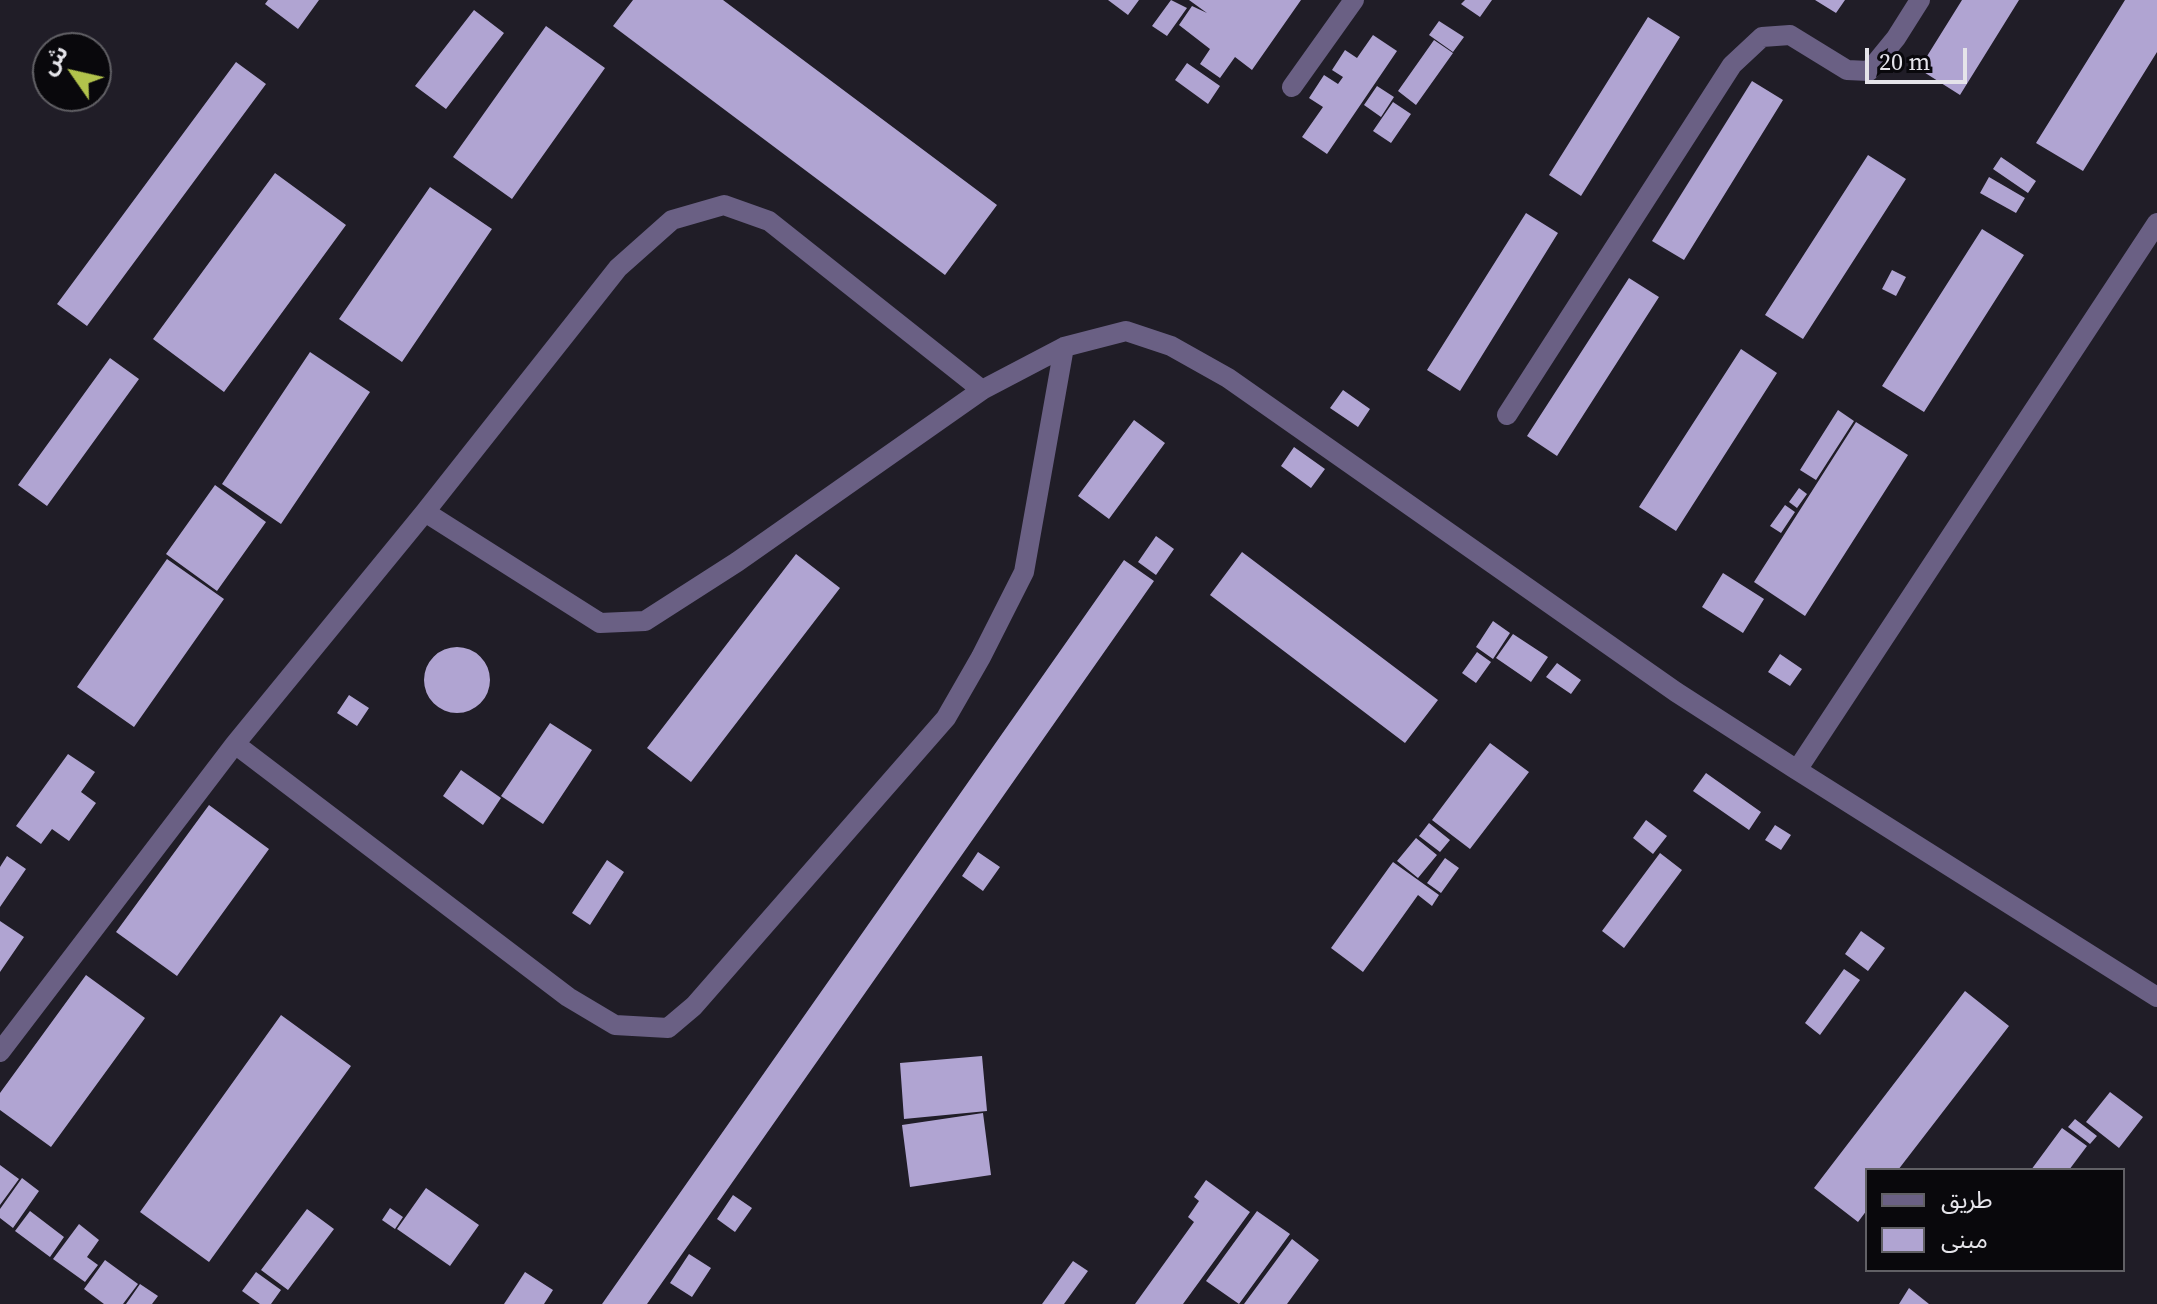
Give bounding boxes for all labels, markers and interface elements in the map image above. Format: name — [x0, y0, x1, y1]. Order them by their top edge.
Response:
north arrow — [32, 32, 112, 112]
scale bar — [1869, 32, 1971, 82]
text: ش — [33, 39, 75, 81]
text: 20 m — [1879, 45, 1930, 78]
legend — [1865, 1168, 2125, 1272]
text: طريق — [1941, 1183, 1993, 1216]
text: مبنى — [1941, 1223, 1988, 1256]

